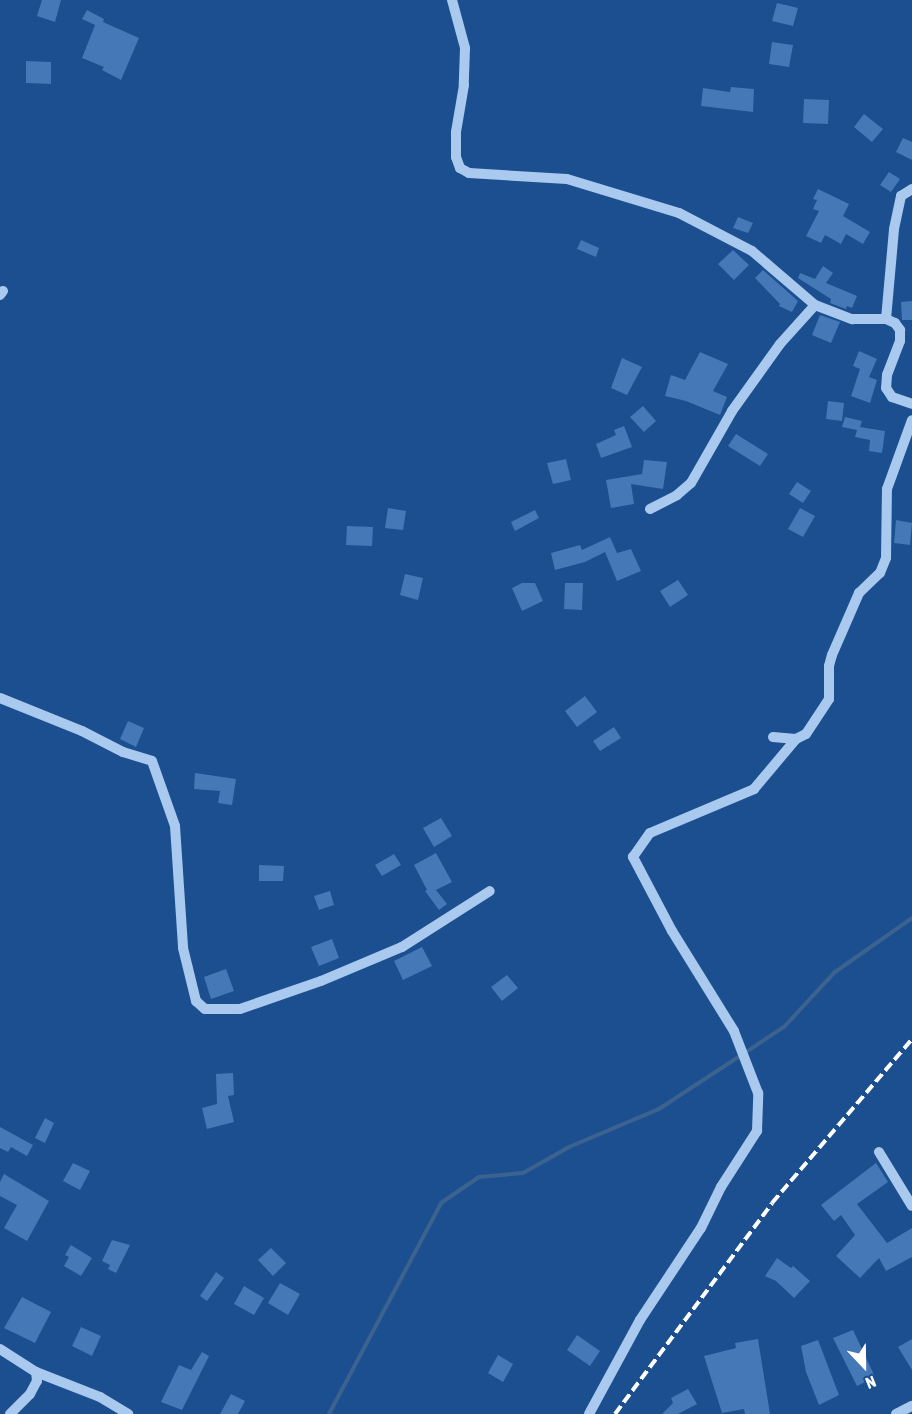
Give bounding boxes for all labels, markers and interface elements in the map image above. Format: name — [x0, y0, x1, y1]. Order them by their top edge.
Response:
north arrow — [834, 1336, 894, 1396]
text: N — [863, 1373, 879, 1393]

